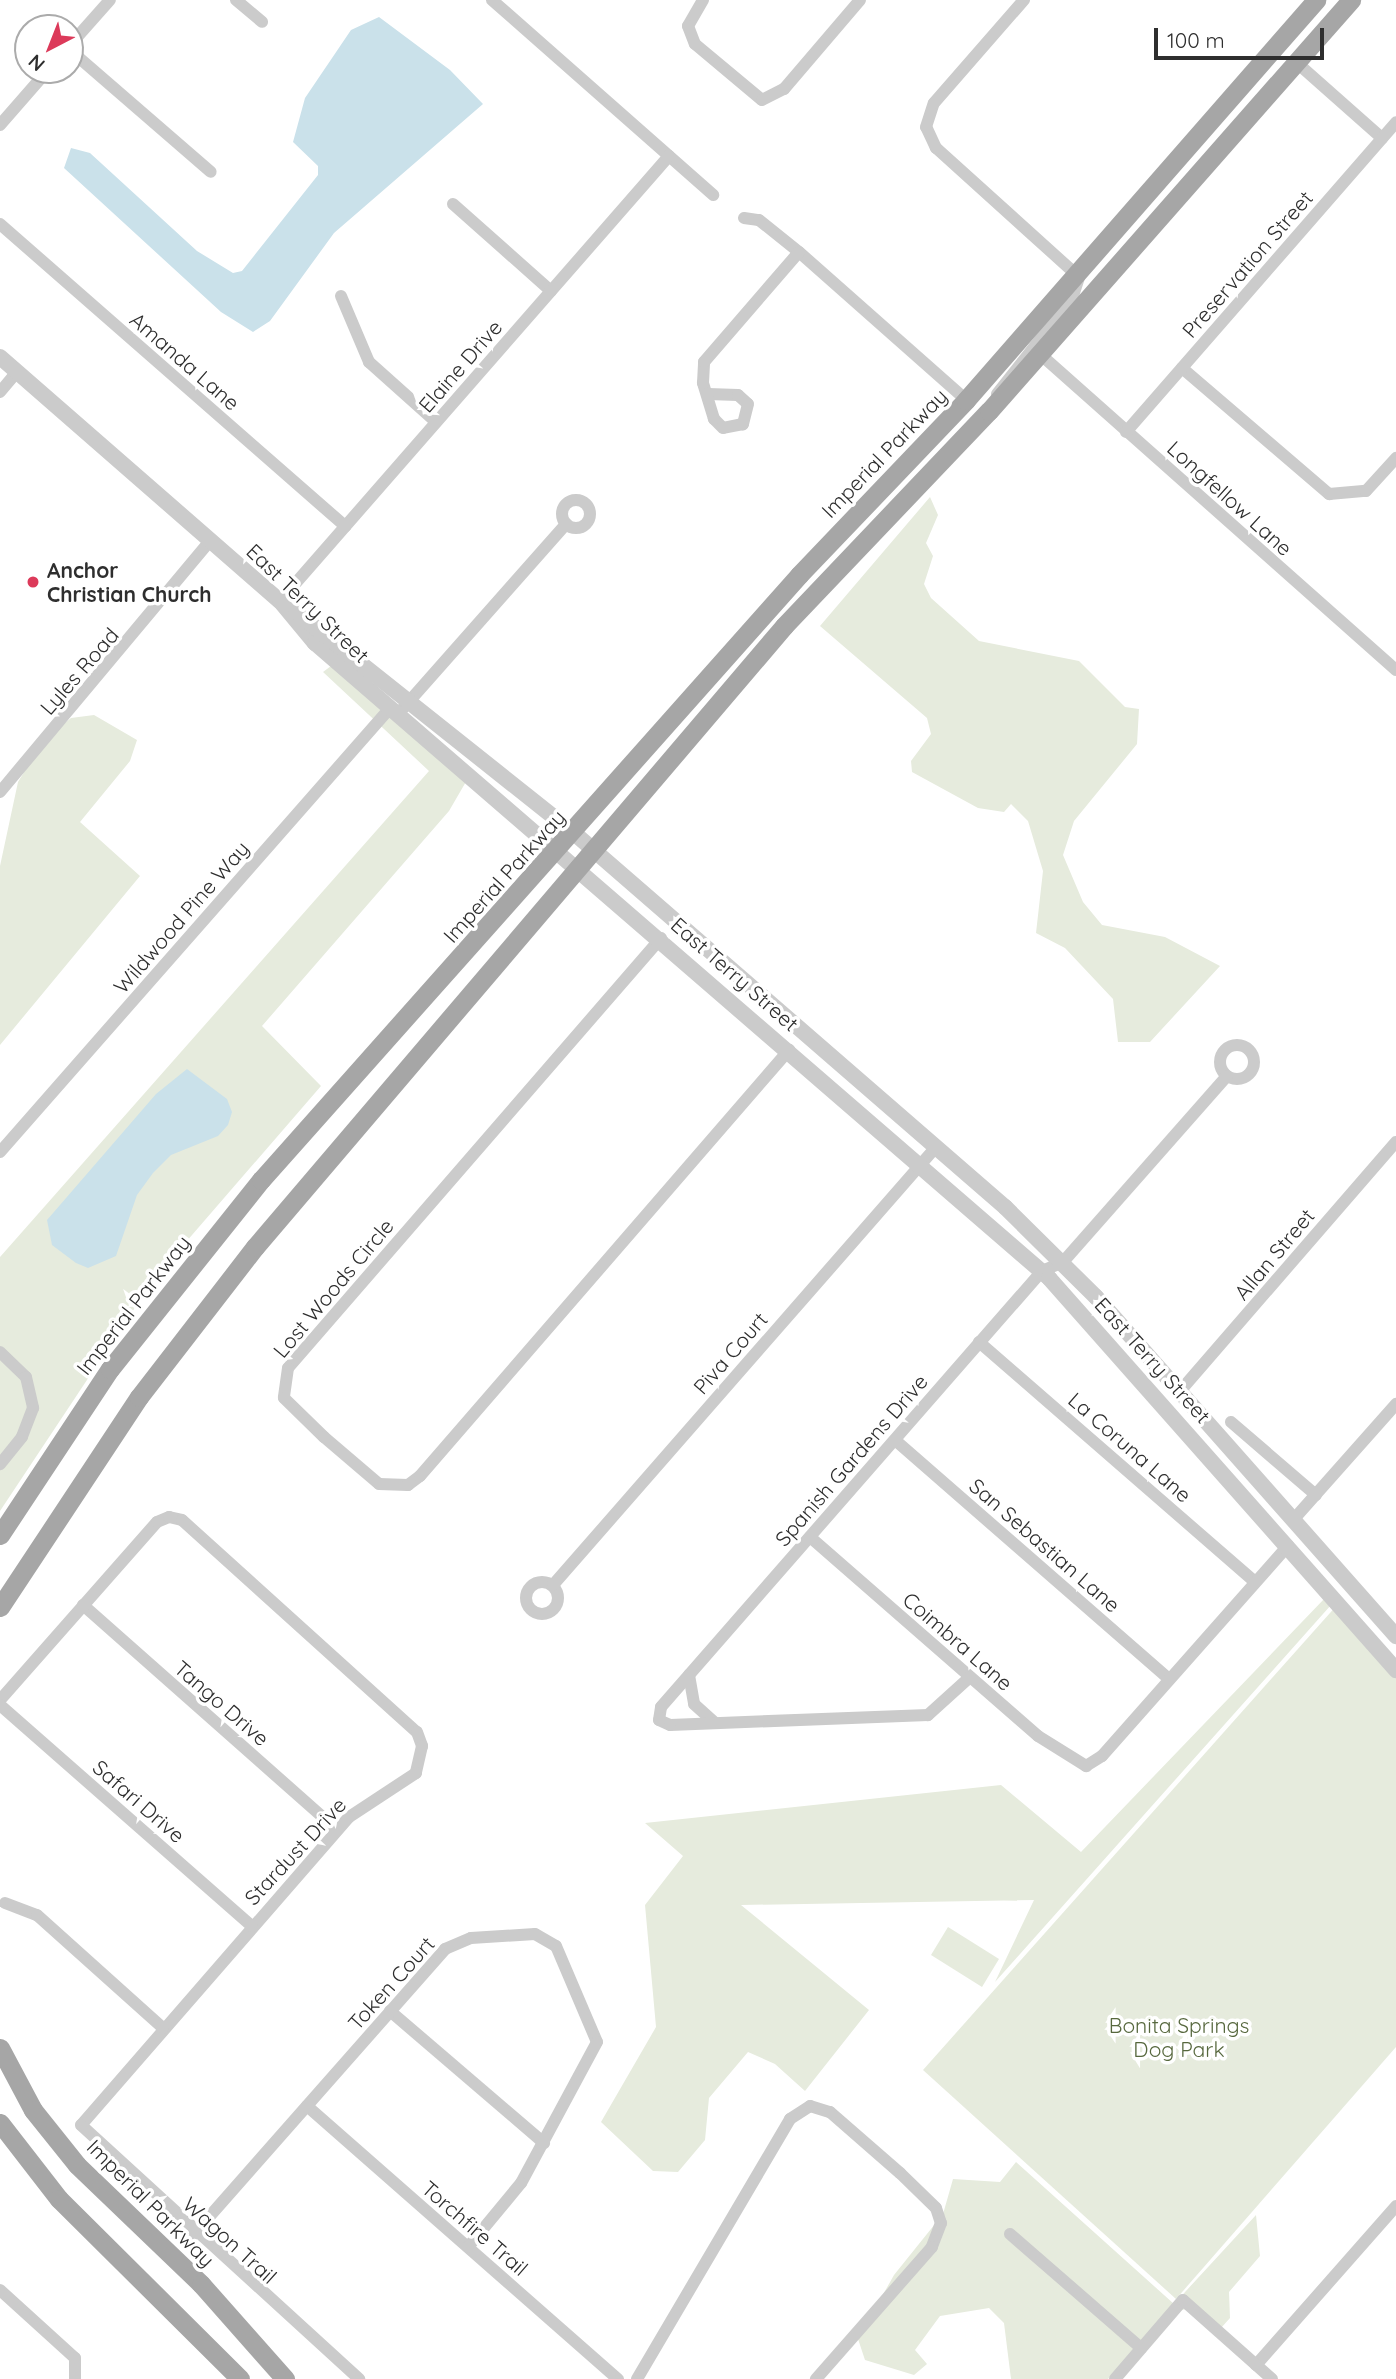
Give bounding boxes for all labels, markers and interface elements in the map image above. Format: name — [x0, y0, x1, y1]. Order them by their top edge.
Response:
north arrow — [14, 14, 84, 84]
scale bar — [1158, 14, 1328, 58]
text: 100 m — [1167, 27, 1225, 53]
text: N — [23, 50, 50, 77]
street label: Preservation Street — [1176, 185, 1318, 343]
street label: Amanda Lane — [125, 307, 245, 415]
street label: Elaine Drive — [413, 315, 507, 417]
street label: Imperial Parkway — [816, 383, 952, 523]
street label: Longfellow Lane — [1162, 435, 1298, 561]
street label: East Terry Street — [241, 538, 375, 668]
place label: Anchor Christian Church — [47, 557, 211, 607]
marker: Anchor Christian Church — [25, 574, 41, 590]
street label: Lyles Road — [34, 622, 124, 720]
street label: Imperial Parkway — [438, 804, 570, 948]
street label: Wildwood Pine Way — [108, 836, 254, 998]
street label: East Terry Street — [666, 912, 804, 1036]
street label: Allan Street — [1229, 1203, 1319, 1305]
street label: Lost Woods Circle — [268, 1213, 398, 1363]
street label: Imperial Parkway — [71, 1230, 195, 1380]
street label: East Terry Street — [1090, 1292, 1216, 1428]
street label: Piva Court — [688, 1307, 772, 1399]
street label: Spanish Gardens Drive — [769, 1369, 933, 1551]
street label: La Coruna Lane — [1063, 1387, 1197, 1507]
street label: San Sebastian Lane — [964, 1473, 1126, 1617]
street label: Coimbra Lane — [898, 1587, 1018, 1695]
street label: Tango Drive — [170, 1655, 274, 1751]
street label: Safari Drive — [88, 1754, 190, 1848]
street label: Stardust Drive — [239, 1792, 351, 1910]
street label: Token Court — [343, 1931, 439, 2035]
park label: Bonita Springs Dog Park — [1109, 2012, 1249, 2062]
street label: Imperial Parkway — [82, 2134, 220, 2272]
street label: Torchfire Trail — [417, 2175, 533, 2281]
street label: Wagon Trail — [178, 2191, 282, 2289]

